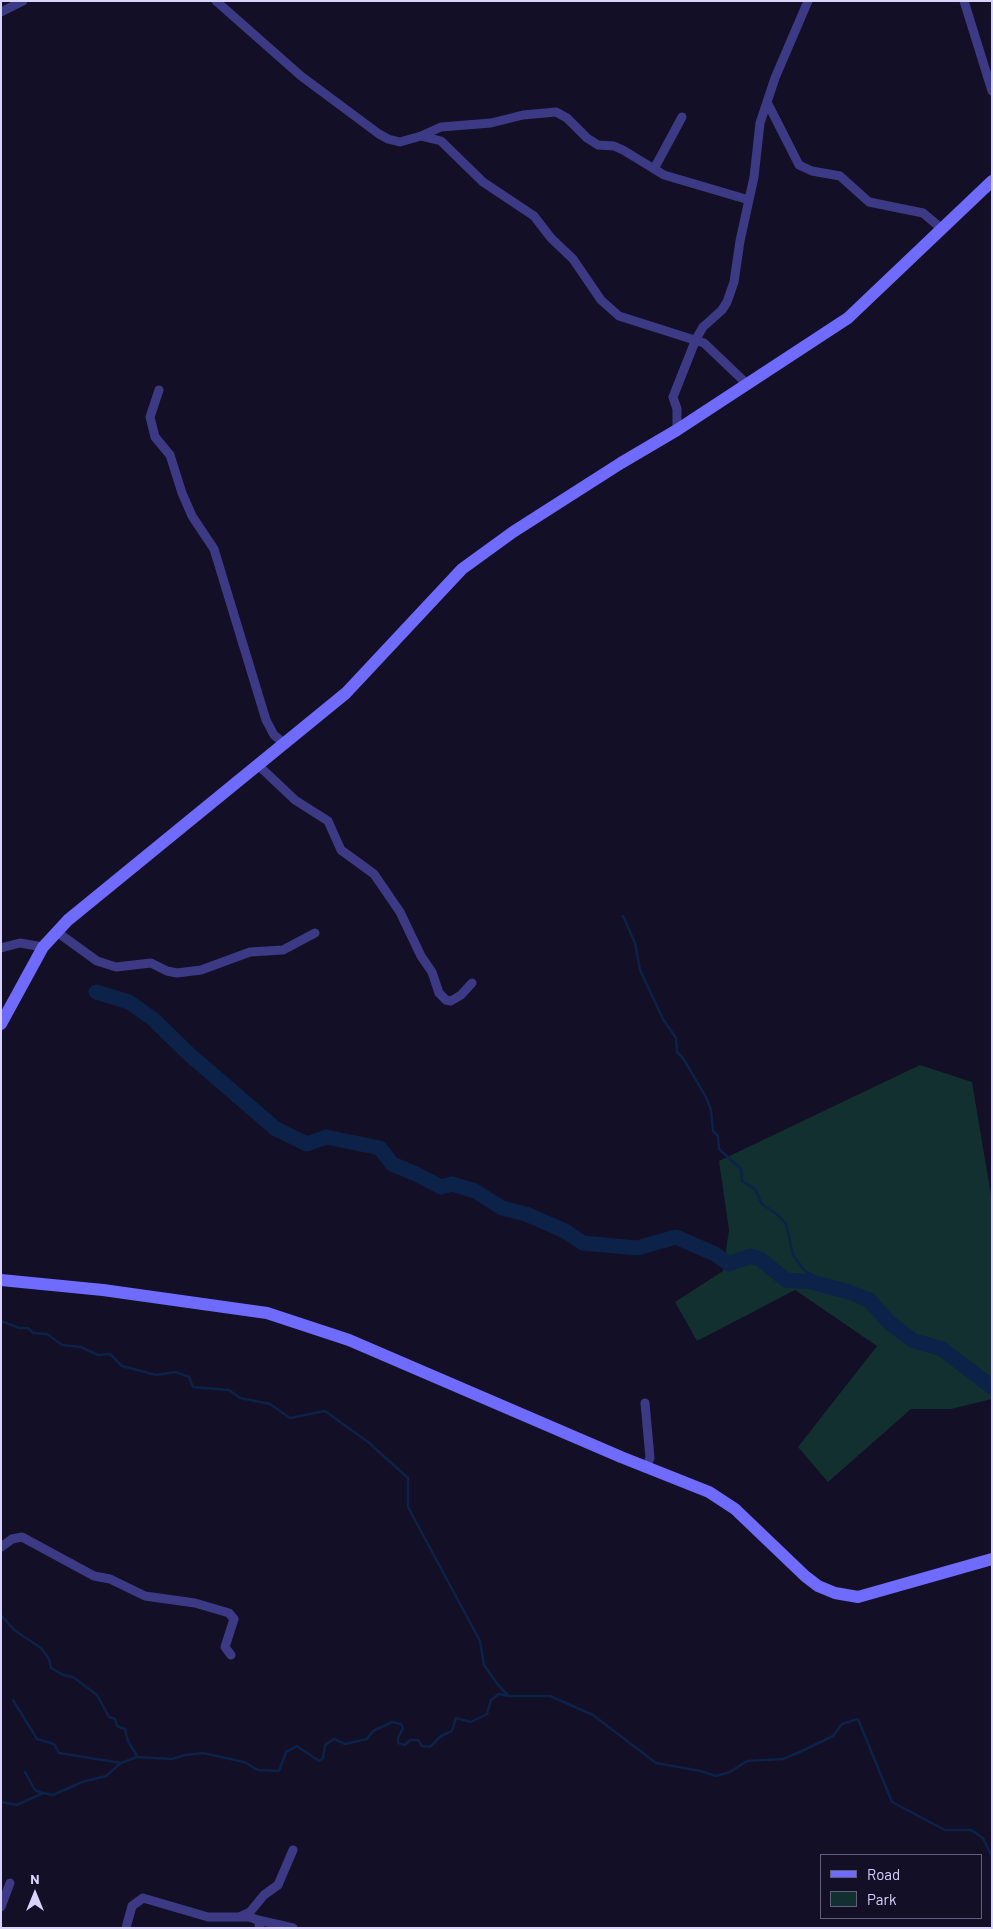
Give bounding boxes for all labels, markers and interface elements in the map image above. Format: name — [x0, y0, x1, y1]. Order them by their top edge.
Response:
legend — [820, 1854, 983, 1919]
text: Road — [867, 1865, 900, 1883]
north arrow — [10, 1869, 60, 1919]
text: N — [30, 1870, 40, 1887]
text: Park — [867, 1890, 896, 1908]

